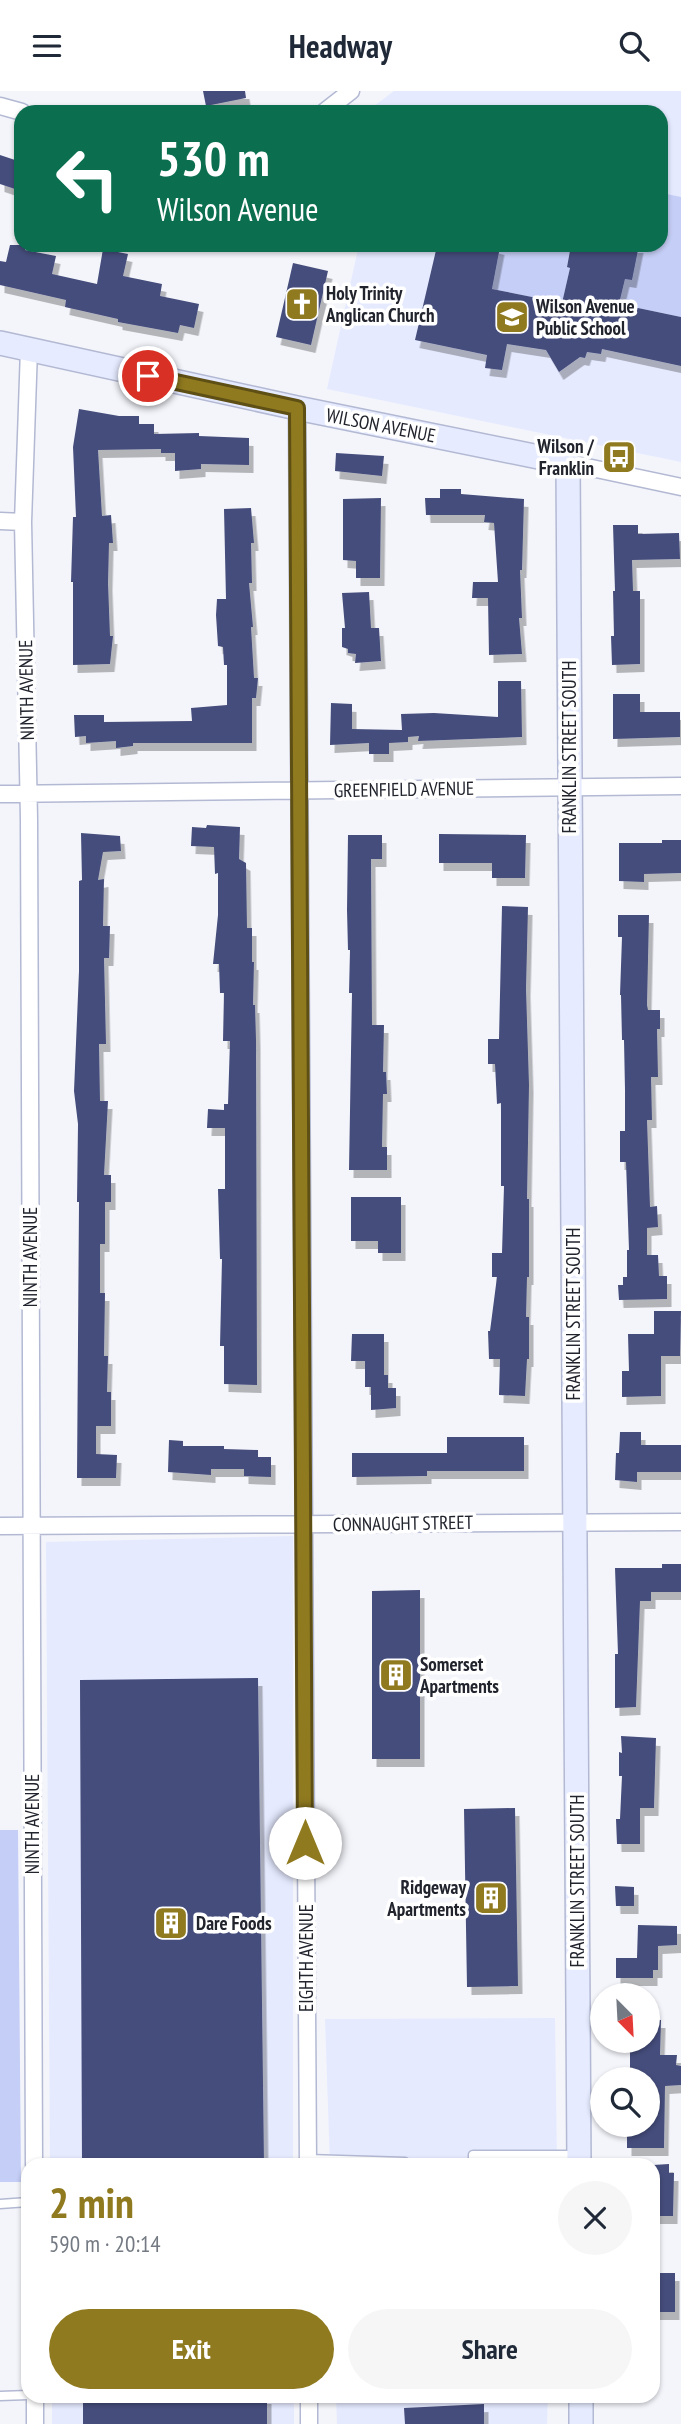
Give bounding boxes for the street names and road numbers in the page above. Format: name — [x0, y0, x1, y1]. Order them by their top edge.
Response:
street label: WILSON AVENUE — [324, 403, 438, 447]
street label: NINTH AVENUE — [13, 640, 39, 740]
street label: FRANKLIN STREET SOUTH — [557, 661, 581, 833]
street label: GREENFIELD AVENUE — [334, 776, 474, 802]
street label: NINTH AVENUE — [18, 1207, 42, 1307]
street label: FRANKLIN STREET SOUTH — [561, 1228, 585, 1400]
street label: CONNAUGHT STREET — [333, 1510, 474, 1536]
street label: NINTH AVENUE — [20, 1774, 44, 1874]
street label: FRANKLIN STREET SOUTH — [565, 1795, 589, 1967]
street label: EIGHTH AVENUE — [294, 1904, 318, 2012]

